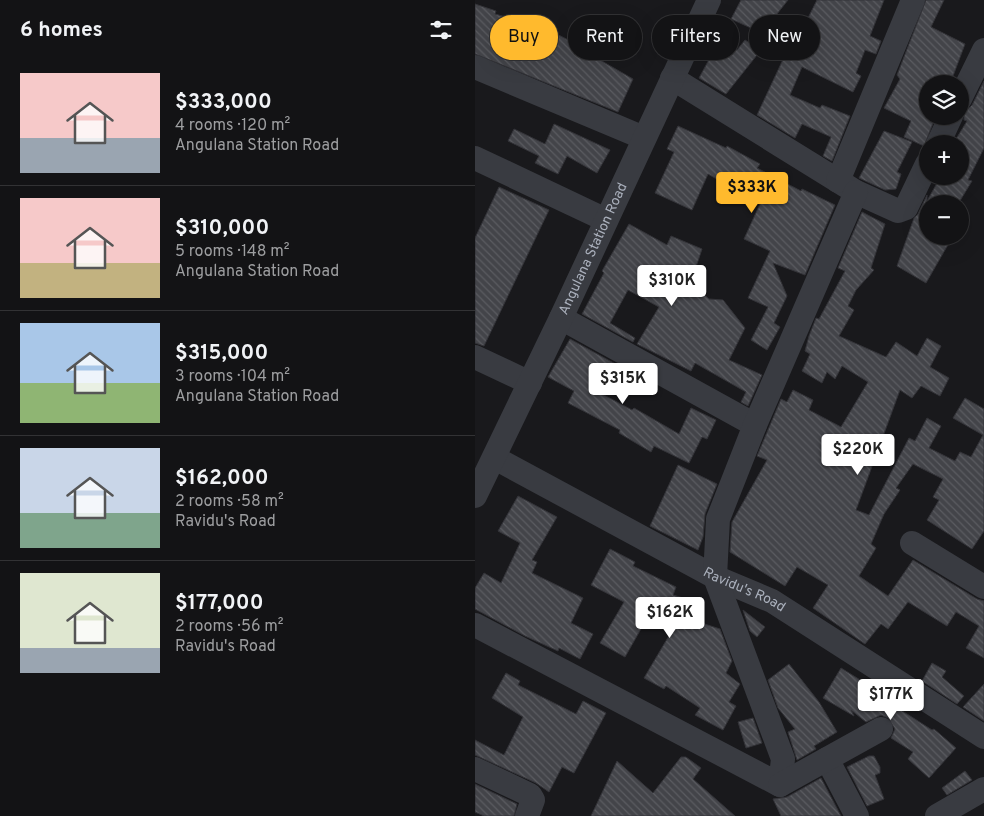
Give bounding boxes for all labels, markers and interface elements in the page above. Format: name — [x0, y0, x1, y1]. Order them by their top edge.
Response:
chip: Buy — [490, 15, 558, 60]
chip: Rent — [568, 15, 642, 60]
chip: Filters — [652, 15, 739, 60]
chip: New — [749, 15, 820, 60]
icon: filters — [427, 16, 455, 44]
text: 6 homes — [20, 17, 103, 44]
map controls — [919, 75, 969, 245]
button: layers — [919, 75, 969, 125]
text: $333,000 — [175, 89, 272, 116]
icon: home — [60, 93, 120, 153]
text: 4 rooms · 120 m² — [175, 116, 290, 136]
button: + — [919, 135, 969, 185]
text: Angulana Station Road — [175, 136, 339, 156]
pin: $333K — [717, 172, 787, 214]
text: $333K — [727, 178, 777, 198]
street label: Angulana Station Road — [555, 180, 631, 318]
button: − — [919, 195, 969, 245]
text: $310,000 — [175, 215, 269, 242]
icon: home — [60, 218, 120, 278]
text: 5 rooms · 148 m² — [175, 242, 290, 262]
text: Angulana Station Road — [175, 262, 339, 282]
pin: $310K — [637, 264, 707, 307]
text: $310K — [648, 271, 696, 291]
text: $315,000 — [175, 340, 268, 367]
icon: home — [60, 343, 120, 403]
pin: $315K — [588, 362, 658, 405]
text: 3 rooms · 104 m² — [175, 367, 290, 387]
text: $315K — [600, 369, 646, 389]
text: Angulana Station Road — [175, 387, 339, 407]
pin: $220K — [823, 434, 893, 476]
text: $220K — [832, 440, 884, 460]
text: $162,000 — [175, 465, 269, 492]
icon: home — [60, 468, 120, 528]
text: 2 rooms · 58 m² — [175, 492, 284, 512]
text: Ravidu's Road — [175, 512, 276, 532]
street label: Ravidu's Road — [700, 564, 789, 616]
text: $177,000 — [175, 590, 264, 617]
icon: home — [60, 593, 120, 653]
pin: $162K — [635, 596, 705, 639]
text: $162K — [647, 603, 694, 623]
text: 2 rooms · 56 m² — [175, 617, 284, 637]
text: Ravidu's Road — [175, 637, 276, 657]
pin: $177K — [856, 678, 926, 721]
text: $177K — [869, 685, 913, 705]

